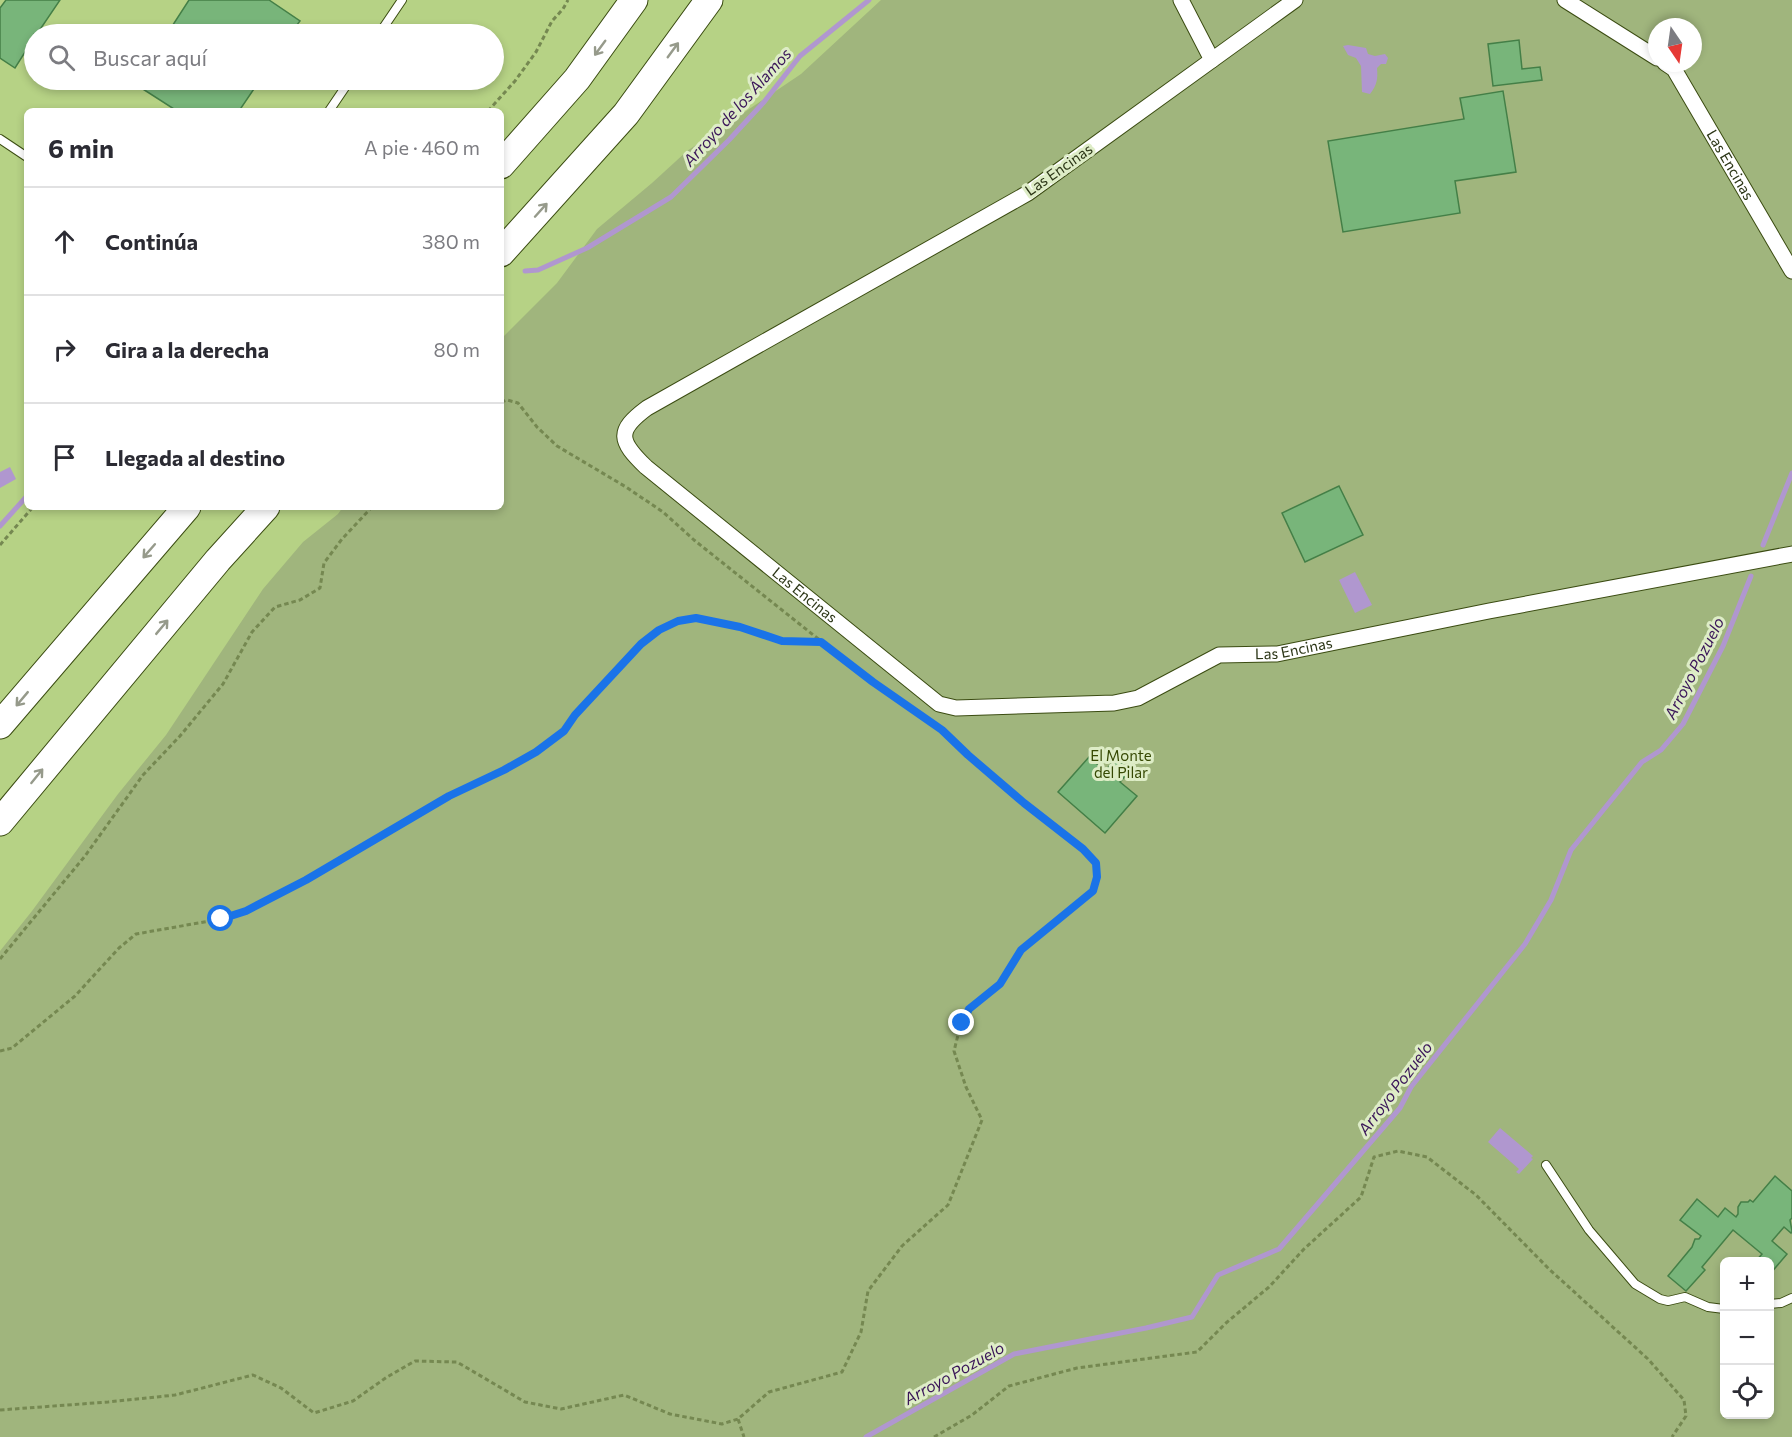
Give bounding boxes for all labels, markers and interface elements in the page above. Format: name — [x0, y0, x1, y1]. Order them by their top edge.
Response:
north arrow — [1648, 18, 1702, 72]
search box — [24, 24, 504, 90]
one-way arrow — [594, 39, 606, 55]
icon: search — [45, 41, 78, 74]
one-way arrow — [667, 42, 679, 58]
text: Buscar aquí — [93, 44, 207, 71]
water label: Arroyo de los Álamos — [678, 44, 795, 170]
street label: Las Encinas — [1703, 126, 1759, 203]
text: 6 min — [48, 132, 114, 163]
text: A pie · 460 m — [364, 135, 480, 159]
street label: Las Encinas — [1021, 139, 1096, 199]
one-way arrow — [534, 202, 548, 217]
icon: ahead — [48, 225, 81, 258]
text: Continúa — [105, 228, 198, 255]
text: 380 m — [422, 229, 480, 253]
icon: right — [48, 333, 81, 366]
text: Gira a la derecha — [105, 336, 269, 363]
text: 80 m — [434, 337, 480, 361]
icon: arrive — [48, 441, 81, 474]
text: Llegada al destino — [105, 444, 285, 471]
one-way arrow — [142, 543, 156, 558]
street label: Las Encinas — [769, 563, 841, 626]
water label: Arroyo Pozuelo — [1659, 614, 1727, 723]
one-way arrow — [155, 620, 169, 635]
street label: Las Encinas — [1255, 633, 1334, 662]
one-way arrow — [15, 691, 29, 706]
park label: El Monte del Pilar — [1090, 746, 1152, 781]
one-way arrow — [30, 769, 44, 784]
route start — [207, 905, 233, 931]
route end — [948, 1009, 974, 1035]
water label: Arroyo Pozuelo — [1353, 1037, 1436, 1139]
map controls — [1720, 1257, 1774, 1419]
button: + — [1720, 1257, 1774, 1311]
button: − — [1720, 1311, 1774, 1365]
water label: Arroyo Pozuelo — [899, 1337, 1007, 1408]
button: locate — [1720, 1365, 1774, 1419]

